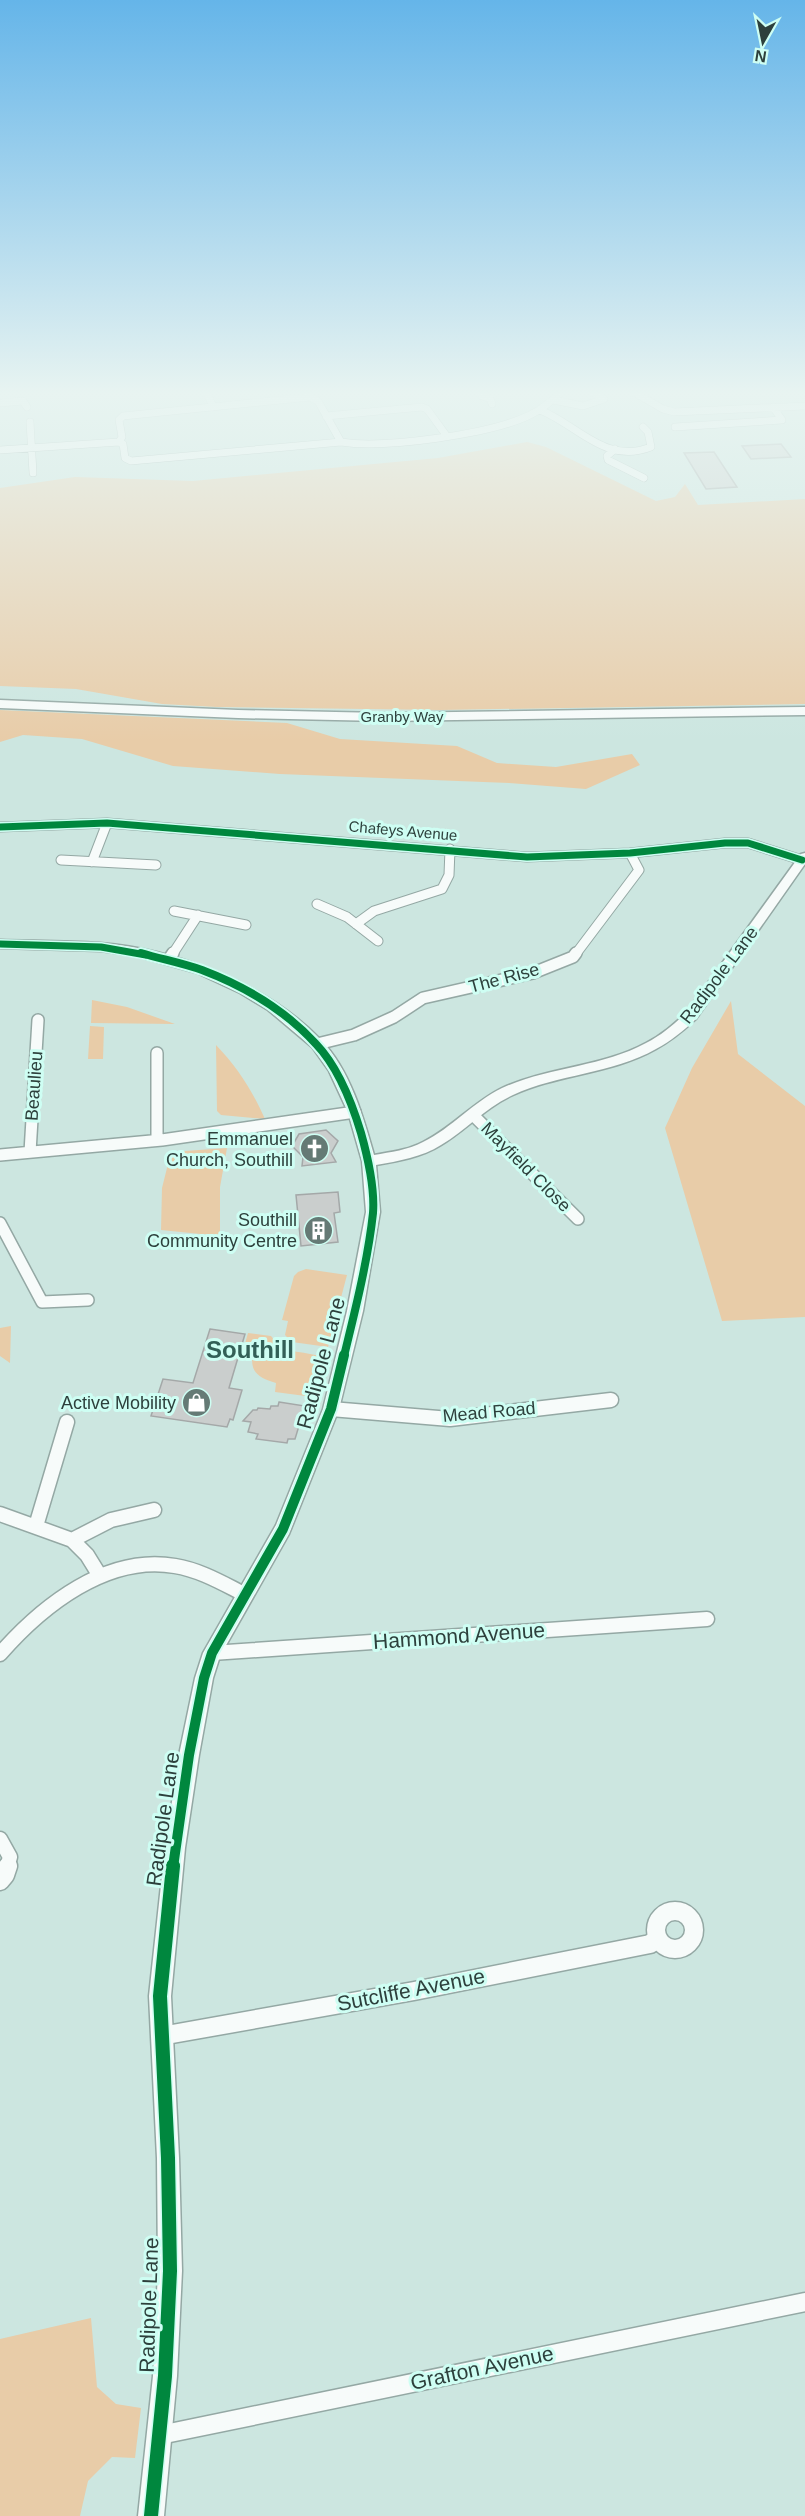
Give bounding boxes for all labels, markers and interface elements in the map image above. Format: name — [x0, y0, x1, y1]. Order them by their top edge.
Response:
north arrow — [733, 12, 793, 72]
text: N — [754, 47, 768, 66]
street label: Granby Way — [361, 708, 444, 725]
street label: Chafeys Avenue — [348, 817, 458, 844]
street label: Radipole Lane — [676, 923, 762, 1027]
street label: The Rise — [467, 959, 541, 997]
street label: Beaulieu — [22, 1050, 46, 1122]
street label: Mayfield Close — [477, 1118, 575, 1216]
place label: Emmanuel Church, Southill — [166, 1129, 293, 1170]
church icon: Emmanuel Church, Southill — [298, 1133, 330, 1165]
place label: Southill Community Centre — [147, 1210, 297, 1251]
building icon: Southill Community Centre — [302, 1214, 334, 1246]
street label: Radipole Lane — [292, 1294, 349, 1431]
district label: Southill — [206, 1336, 294, 1363]
shop icon: Active Mobility — [181, 1387, 213, 1419]
place label: Active Mobility — [61, 1393, 176, 1413]
street label: Mead Road — [442, 1398, 536, 1426]
street label: Hammond Avenue — [372, 1618, 546, 1653]
street label: Radipole Lane — [142, 1750, 183, 1888]
street label: Sutcliffe Avenue — [335, 1964, 487, 2015]
street label: Radipole Lane — [135, 2237, 162, 2373]
street label: Grafton Avenue — [408, 2341, 555, 2394]

